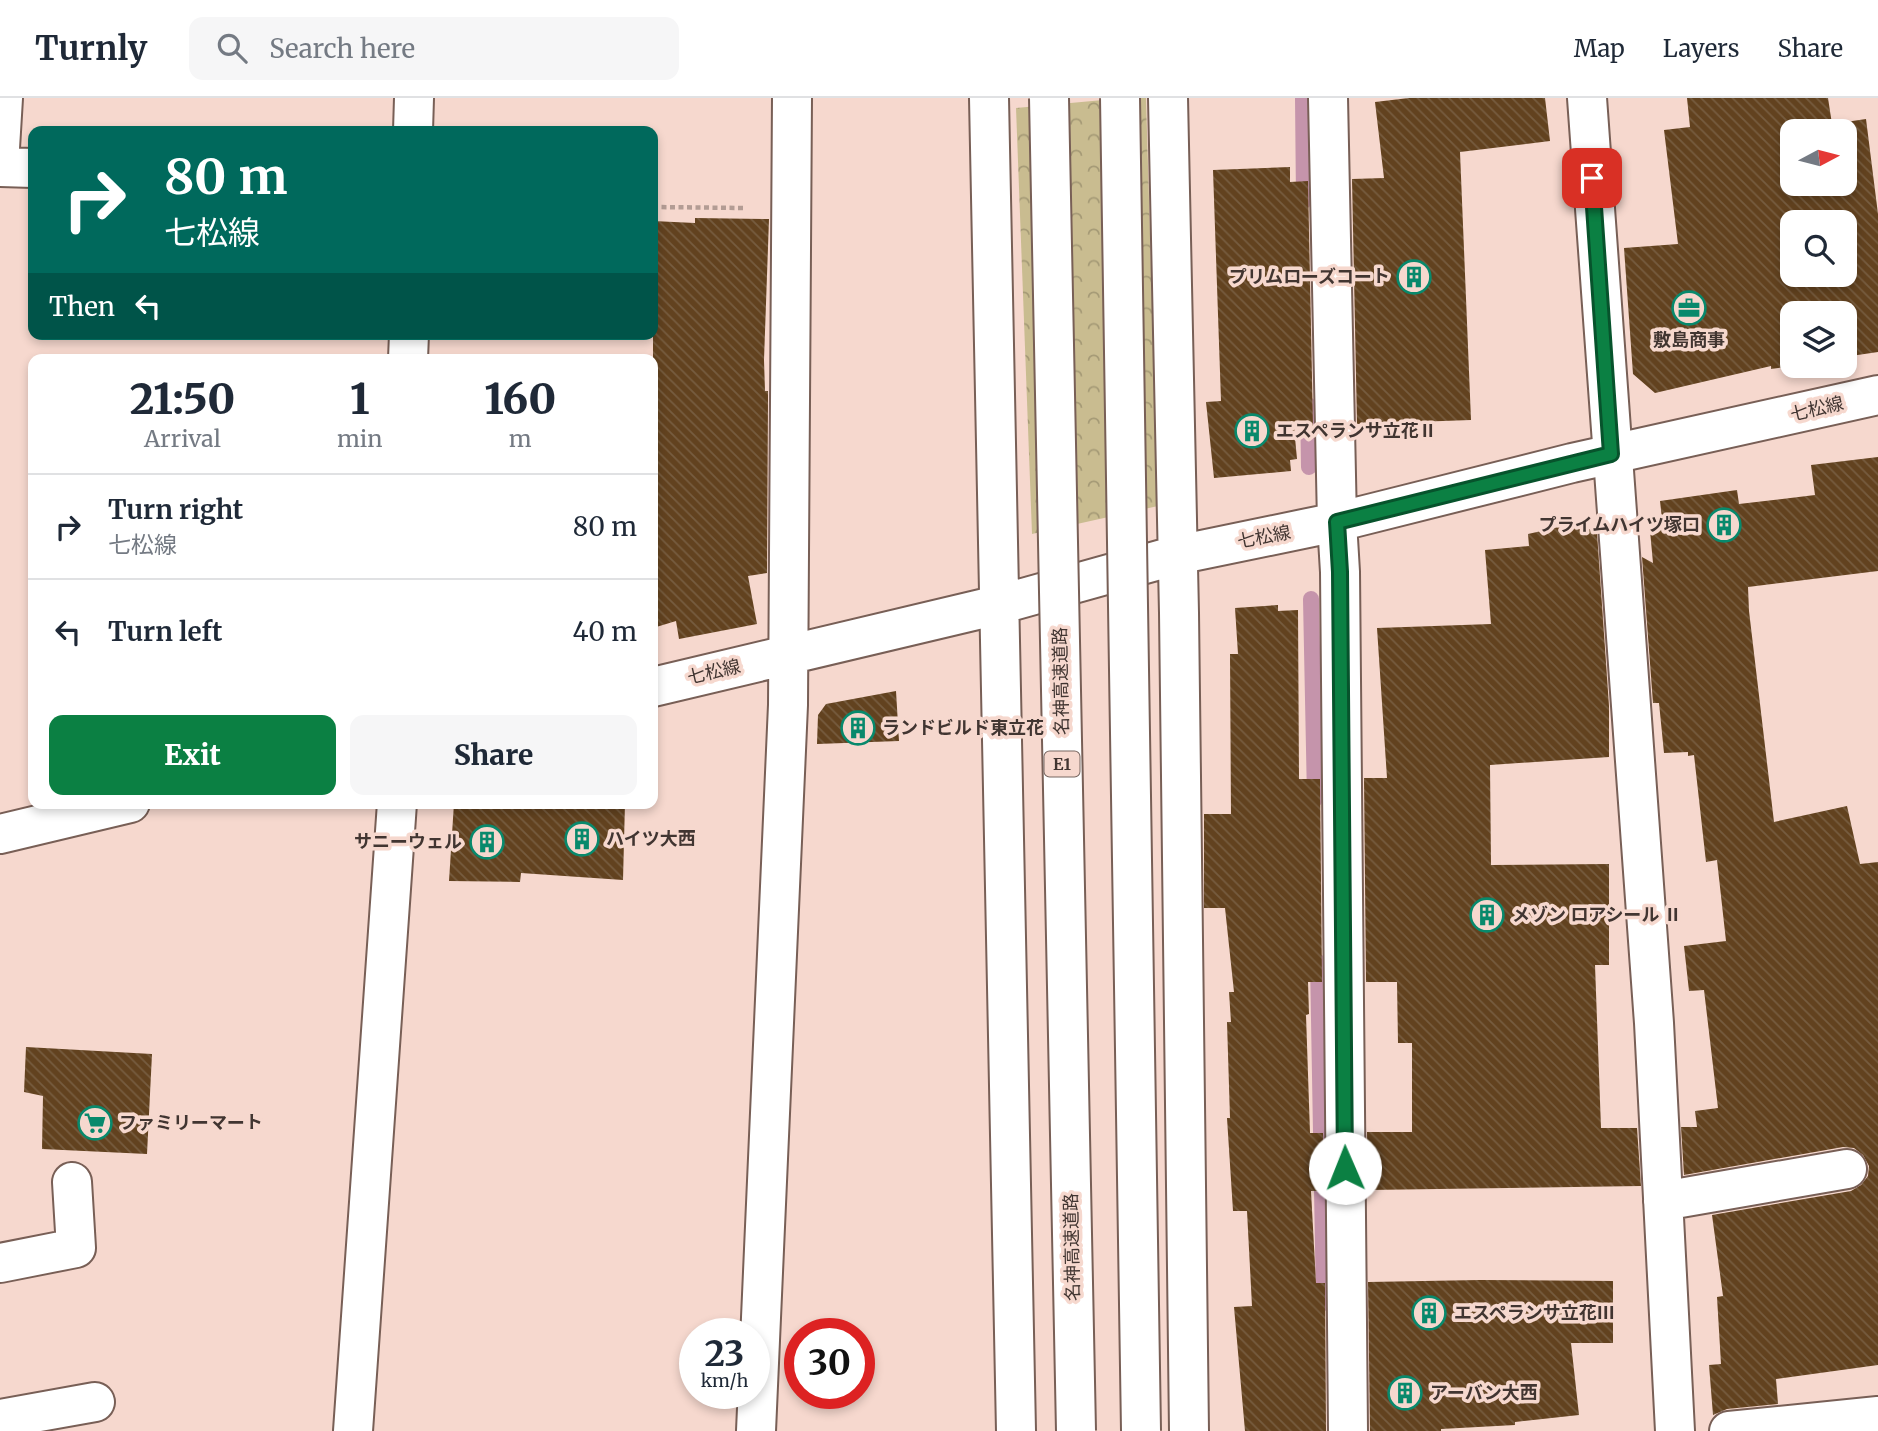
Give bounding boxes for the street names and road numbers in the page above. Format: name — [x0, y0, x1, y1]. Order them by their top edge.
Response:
street label: 七松線 — [1788, 391, 1846, 426]
street label: 七松線 — [1235, 520, 1293, 553]
street label: 名神高速道路 — [1048, 627, 1073, 735]
street label: 七松線 — [685, 654, 743, 689]
road number: E1 — [1044, 751, 1080, 776]
street label: 名神高速道路 — [1059, 1193, 1084, 1301]

